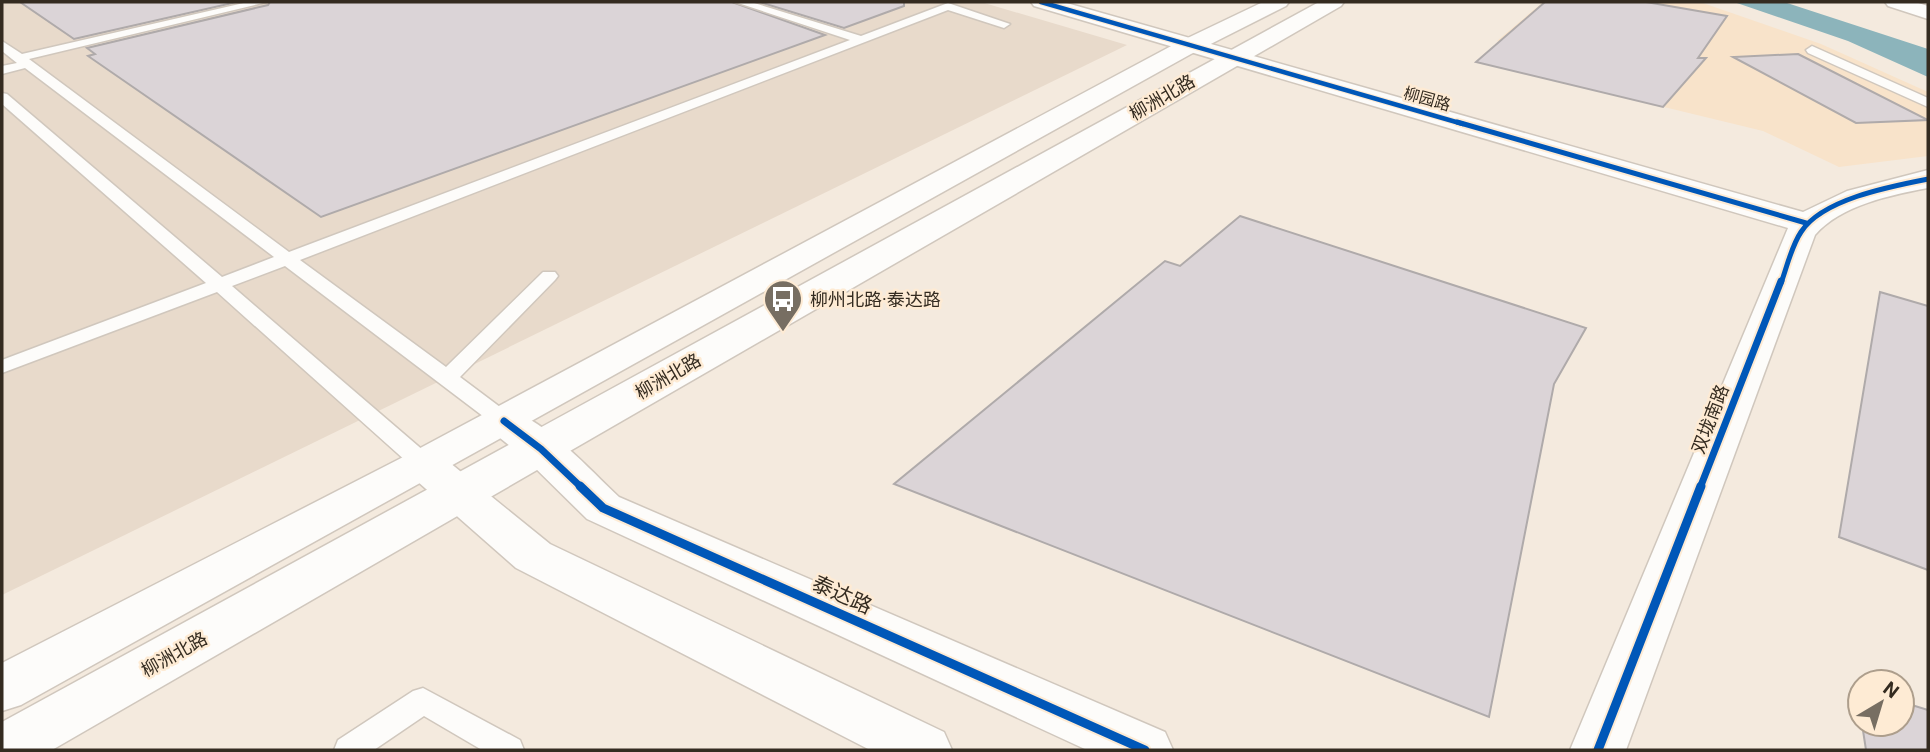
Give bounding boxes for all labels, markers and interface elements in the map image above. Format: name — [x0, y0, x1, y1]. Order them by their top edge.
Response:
street label: 柳洲北路 — [1126, 70, 1198, 124]
street label: 柳园路 — [1401, 83, 1453, 115]
bus stop icon: 柳州北路·泰达路 — [762, 278, 804, 333]
place label: 柳州北路·泰达路 — [810, 289, 941, 310]
street label: 柳洲北路 — [632, 349, 704, 403]
street label: 双垅南路 — [1687, 382, 1733, 456]
street label: 泰达路 — [808, 571, 876, 619]
street label: 柳洲北路 — [137, 627, 211, 681]
north arrow — [1846, 668, 1916, 738]
text: N — [1879, 677, 1904, 703]

